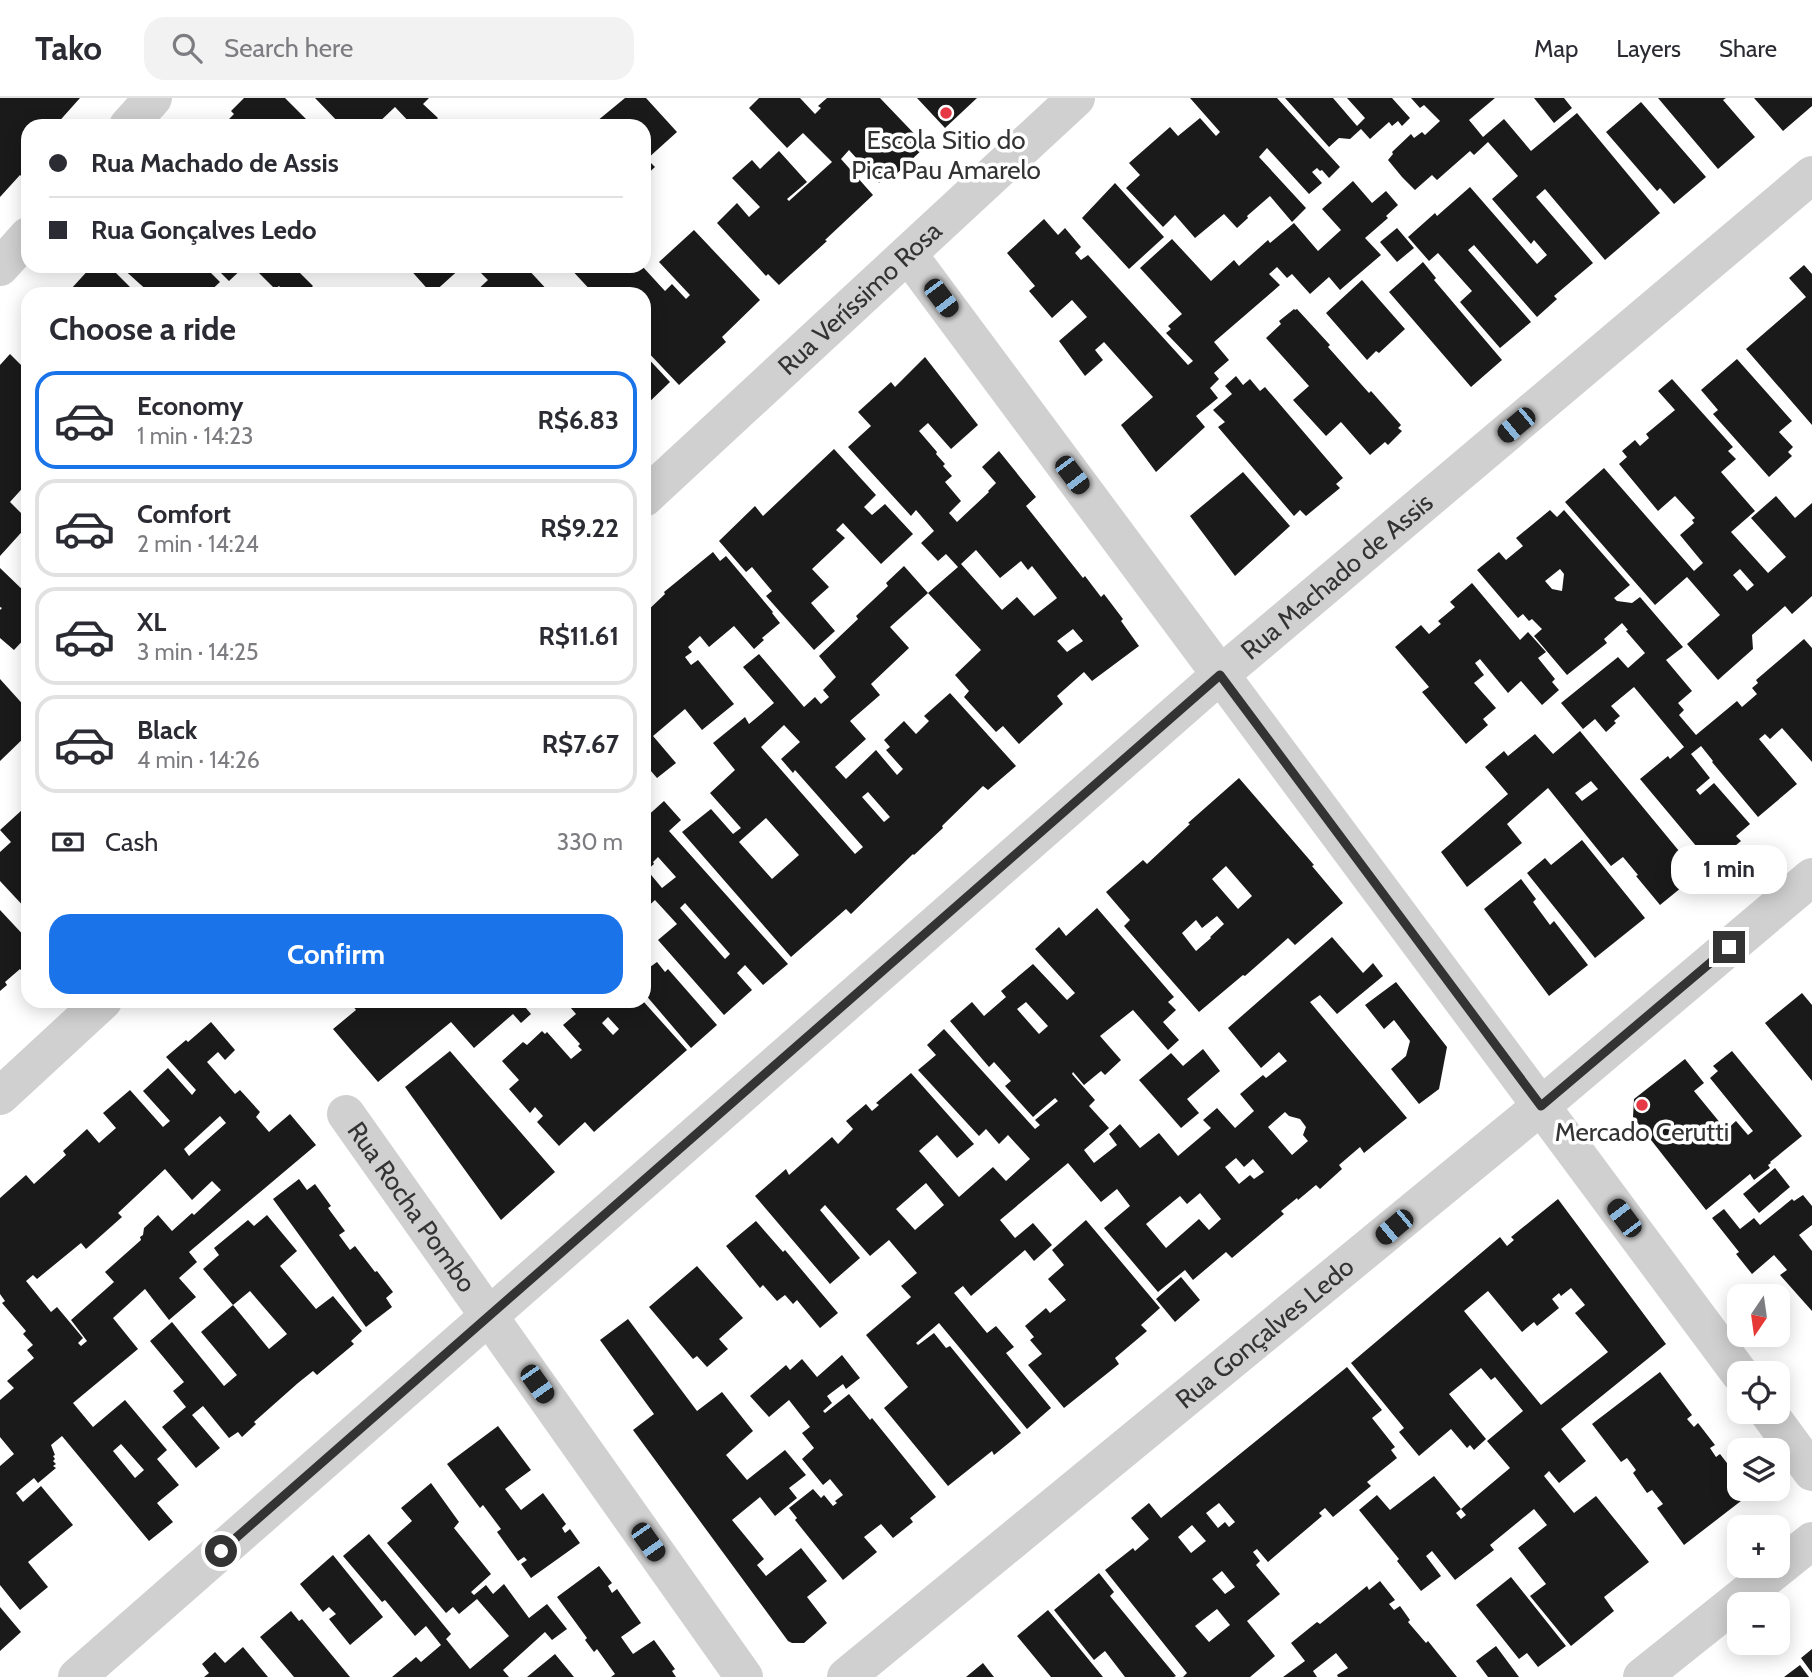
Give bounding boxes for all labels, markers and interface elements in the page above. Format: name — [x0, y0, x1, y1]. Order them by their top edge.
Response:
search box — [144, 17, 634, 80]
text: Tako — [35, 28, 102, 68]
icon: search — [168, 29, 206, 67]
text: Search here — [224, 32, 353, 64]
text: Map — [1534, 34, 1578, 63]
text: Layers — [1616, 34, 1681, 63]
text: Share — [1719, 34, 1777, 63]
marker: Escola Sitio do Pica Pau Amarelo — [938, 105, 954, 121]
place label: Escola Sitio do Pica Pau Amarelo — [851, 124, 1041, 186]
text: Rua Machado de Assis — [91, 147, 339, 179]
text: Rua Gonçalves Ledo — [91, 214, 317, 246]
street label: Rua Veríssimo Rosa — [771, 214, 949, 382]
car — [920, 275, 963, 321]
text: Choose a ride — [49, 309, 236, 348]
icon: car — [53, 389, 116, 452]
text: Economy — [137, 390, 243, 422]
car — [1494, 403, 1539, 447]
text: R$6.83 — [538, 404, 619, 436]
text: 1 min · 14:23 — [137, 422, 253, 450]
car — [1051, 452, 1094, 498]
street label: Rua Machado de Assis — [1234, 486, 1440, 666]
icon: car — [53, 497, 116, 560]
text: Comfort — [137, 498, 231, 530]
text: R$9.22 — [540, 512, 619, 544]
text: 2 min · 14:24 — [137, 530, 259, 558]
icon: car — [53, 605, 116, 668]
text: XL — [137, 606, 166, 638]
text: R$11.61 — [538, 620, 619, 652]
text: 3 min · 14:25 — [137, 638, 258, 666]
icon: car — [53, 713, 116, 776]
text: Black — [137, 714, 197, 746]
text: R$7.67 — [542, 728, 619, 760]
text: 4 min · 14:26 — [137, 746, 260, 774]
icon: cash — [49, 823, 87, 861]
text: Cash — [105, 826, 158, 858]
text: 330 m — [557, 828, 623, 856]
callout: 1 min — [1671, 846, 1787, 894]
text: 1 min — [1703, 855, 1755, 883]
button: Confirm — [49, 914, 623, 994]
route end — [1713, 931, 1745, 963]
marker: Mercado Cerutti — [1634, 1097, 1650, 1113]
street label: Rua Rocha Pombo — [341, 1116, 483, 1299]
place label: Mercado Cerutti — [1555, 1116, 1729, 1148]
car — [1603, 1195, 1646, 1241]
car — [1372, 1205, 1417, 1249]
street label: Rua Gonçalves Ledo — [1169, 1250, 1360, 1415]
north arrow — [1727, 1284, 1790, 1348]
map controls — [1727, 1284, 1790, 1655]
car — [517, 1361, 558, 1407]
button: locate — [1727, 1361, 1790, 1424]
button: layers — [1727, 1438, 1790, 1501]
button: + — [1727, 1515, 1790, 1578]
car — [628, 1519, 669, 1565]
route start — [205, 1535, 237, 1567]
button: − — [1727, 1592, 1790, 1655]

